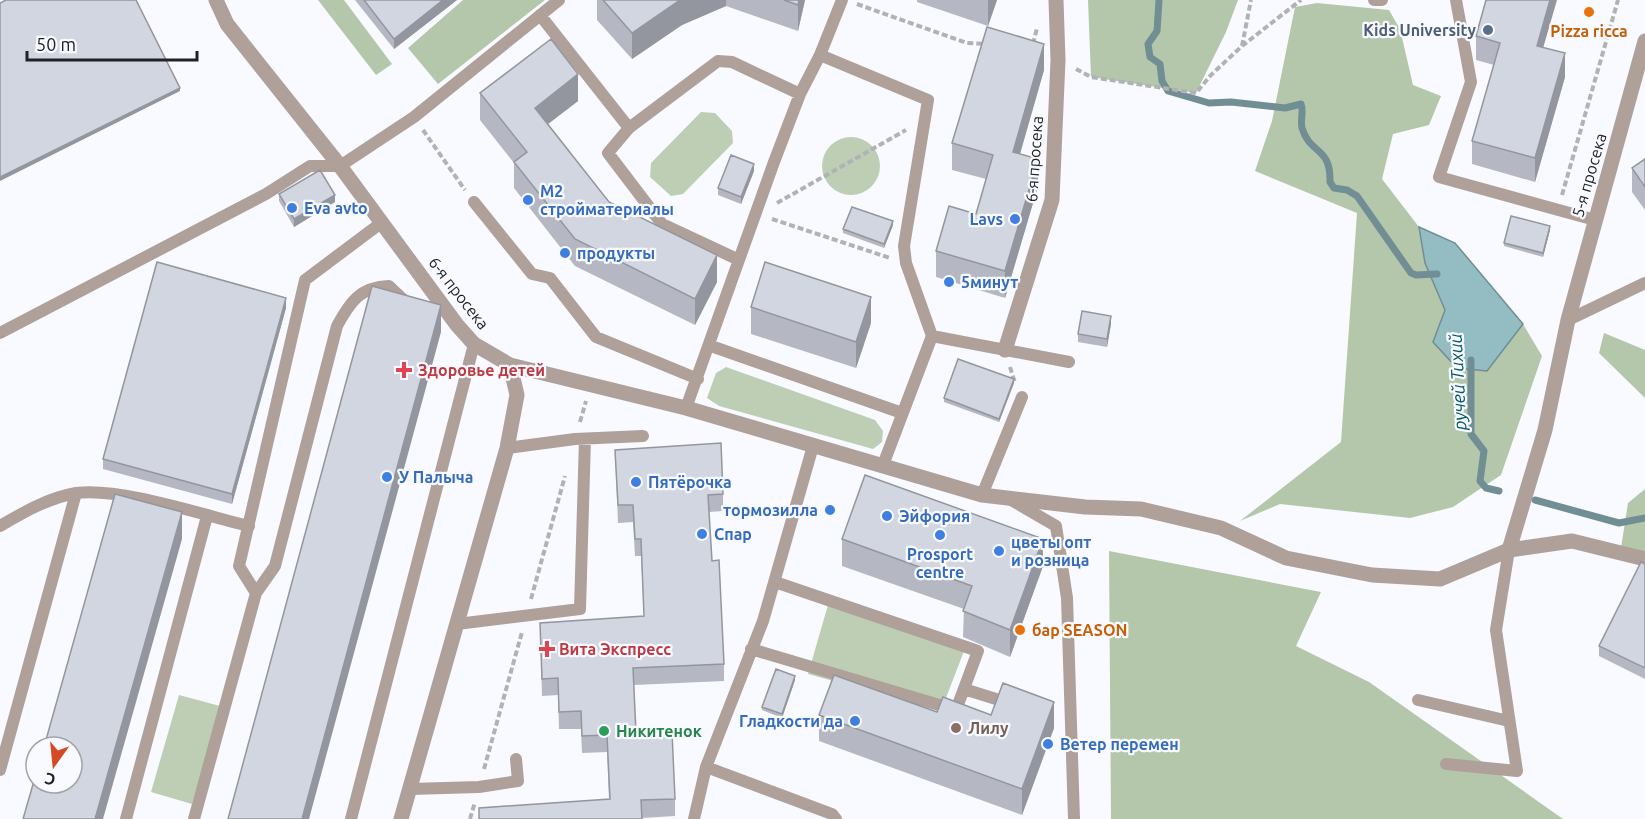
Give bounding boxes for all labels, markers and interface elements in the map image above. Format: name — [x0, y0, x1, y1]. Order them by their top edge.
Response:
marker: Pizza ricca — [1582, 5, 1596, 19]
place label: Kids University — [1363, 21, 1477, 39]
place label: Pizza ricca — [1550, 22, 1628, 40]
marker: Kids University — [1481, 23, 1495, 37]
scale bar — [27, 24, 196, 62]
text: 50 m — [36, 34, 76, 54]
street label: 6-я просека — [1022, 115, 1046, 203]
street label: 5-я просека — [1568, 131, 1610, 219]
place label: М2 стройматериалы — [540, 182, 674, 218]
marker: М2 стройматериалы — [521, 193, 535, 207]
place label: Eva avto — [304, 199, 368, 217]
marker: Eva avto — [285, 201, 299, 215]
place label: Lavs — [969, 210, 1003, 228]
marker: Lavs — [1008, 212, 1022, 226]
place label: продукты — [577, 244, 655, 262]
marker: продукты — [558, 246, 572, 260]
street label: 6-я просека — [425, 253, 493, 333]
place label: 5минут — [961, 273, 1018, 291]
marker: 5минут — [942, 275, 956, 289]
water label: ручей Тихий — [1444, 333, 1470, 432]
marker: Здоровье детей — [395, 361, 413, 379]
place label: Здоровье детей — [418, 361, 545, 379]
place label: У Палыча — [399, 468, 473, 486]
marker: У Палыча — [380, 470, 394, 484]
place label: Пятёрочка — [648, 473, 732, 491]
marker: Пятёрочка — [629, 475, 643, 489]
place label: тормозилла — [723, 501, 818, 519]
marker: тормозилла — [823, 503, 837, 517]
place label: Эйфория — [899, 507, 970, 525]
marker: Эйфория — [880, 509, 894, 523]
place label: Спар — [714, 525, 752, 543]
marker: Спар — [695, 527, 709, 541]
marker: Prosport centre — [933, 528, 947, 542]
place label: цветы опт и розница — [1011, 533, 1091, 569]
marker: цветы опт и розница — [992, 544, 1006, 558]
place label: Prosport centre — [907, 545, 973, 581]
place label: бар SEASON — [1032, 621, 1127, 639]
marker: бар SEASON — [1013, 623, 1027, 637]
place label: Вита Экспресс — [559, 640, 671, 658]
marker: Вита Экспресс — [540, 642, 554, 656]
place label: Гладкости да — [739, 712, 843, 730]
marker: Гладкости да — [848, 714, 862, 728]
place label: Лилу — [968, 719, 1009, 737]
marker: Лилу — [949, 721, 963, 735]
place label: Никитенок — [616, 722, 702, 740]
marker: Никитенок — [597, 724, 611, 738]
north arrow — [24, 735, 84, 795]
place label: Ветер перемен — [1060, 735, 1179, 753]
marker: Ветер перемен — [1041, 737, 1055, 751]
text: С — [43, 769, 57, 790]

